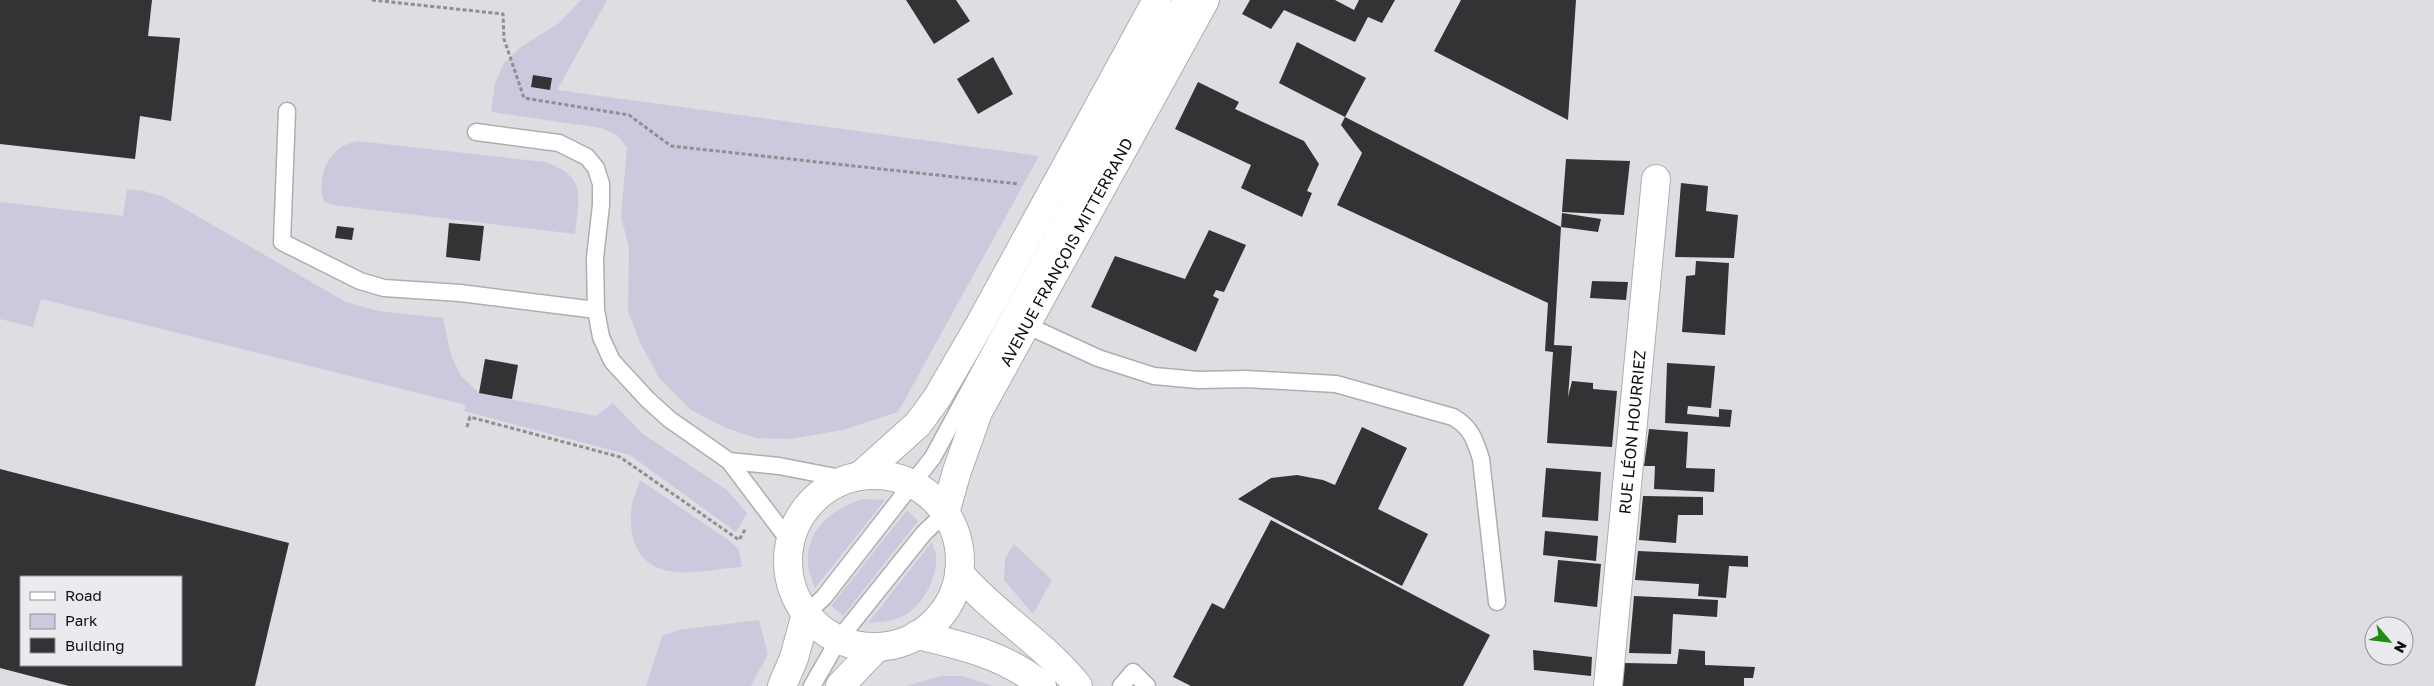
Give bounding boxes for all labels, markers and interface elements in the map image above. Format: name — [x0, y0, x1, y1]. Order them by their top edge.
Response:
street label: AVENUE FRANÇOIS MITTERRAND — [995, 134, 1137, 370]
street label: RUE LÉON HOURRIEZ — [1614, 349, 1650, 515]
legend — [20, 576, 182, 666]
text: Road — [65, 586, 102, 604]
text: Park — [65, 611, 98, 629]
north arrow — [2364, 616, 2414, 666]
text: Building — [65, 636, 125, 654]
text: N — [2391, 639, 2411, 656]

